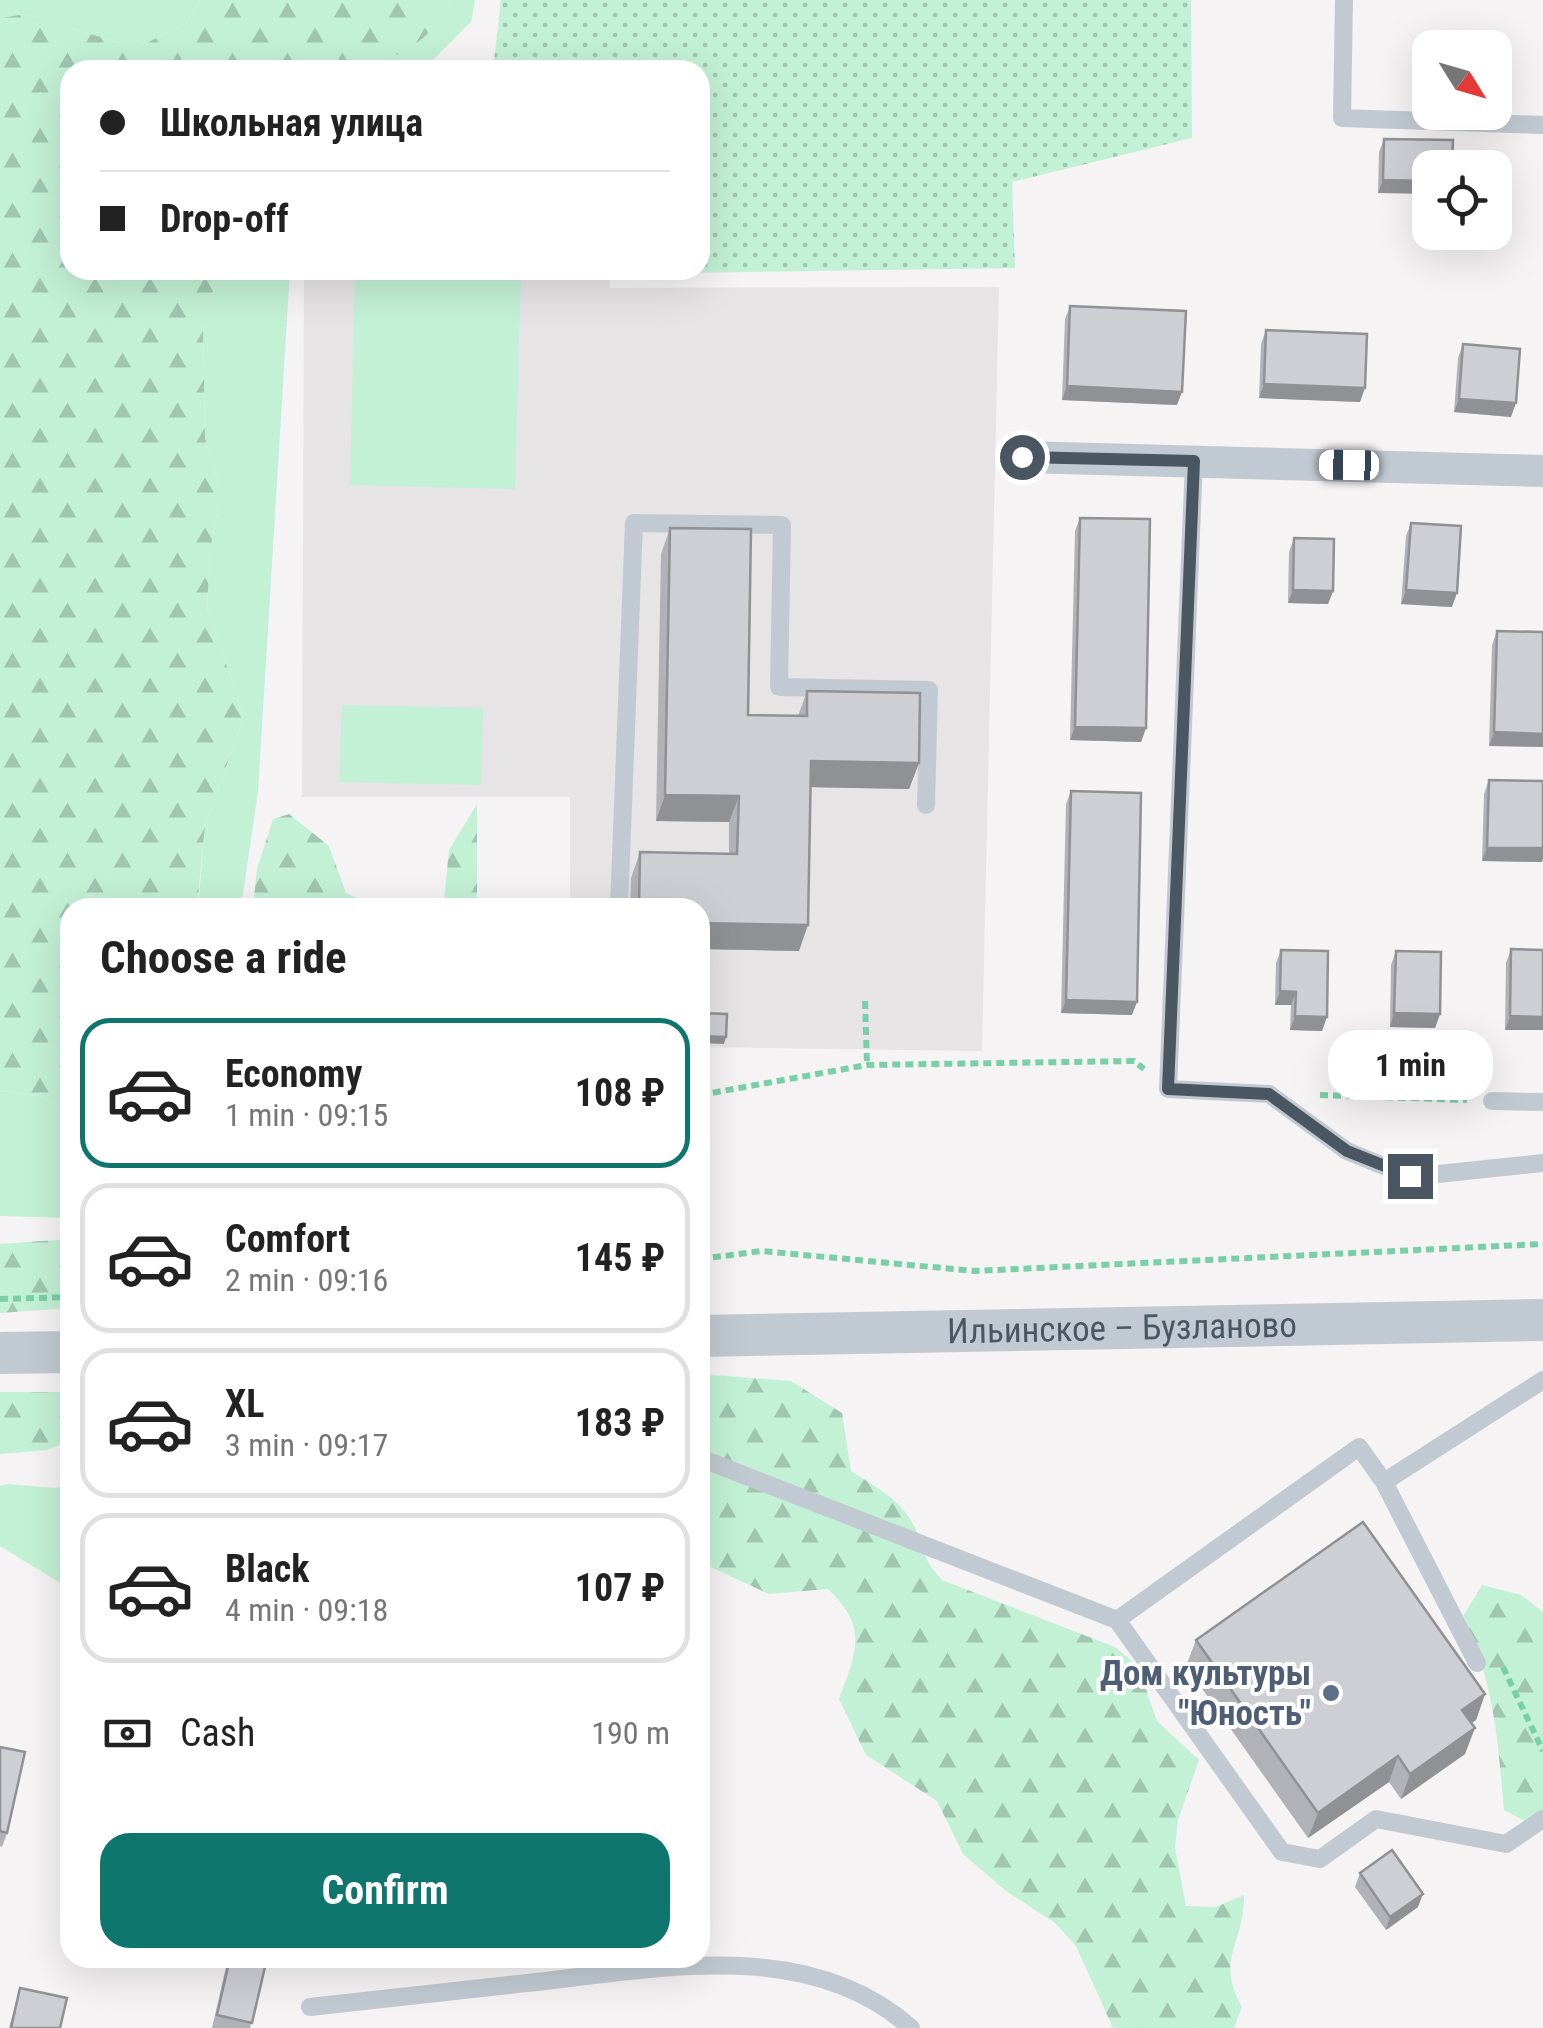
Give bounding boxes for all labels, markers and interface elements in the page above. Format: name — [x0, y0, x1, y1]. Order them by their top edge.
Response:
north arrow — [1412, 30, 1512, 130]
map controls — [1412, 30, 1512, 250]
text: Школьная улица — [160, 101, 423, 145]
button: locate — [1412, 150, 1512, 250]
text: Drop-off — [160, 197, 289, 241]
route start — [1000, 435, 1045, 480]
car — [1319, 449, 1379, 481]
text: Choose a ride — [100, 931, 347, 984]
callout: 1 min — [1328, 1031, 1492, 1101]
text: 1 min — [1375, 1046, 1446, 1084]
icon: car — [105, 1048, 195, 1138]
text: Economy — [225, 1052, 362, 1096]
text: 108 ₽ — [575, 1071, 665, 1115]
text: 1 min · 09:15 — [225, 1096, 388, 1134]
route end — [1388, 1154, 1433, 1199]
icon: car — [105, 1213, 195, 1303]
text: Comfort — [225, 1217, 350, 1261]
text: 145 ₽ — [575, 1236, 665, 1280]
text: 2 min · 09:16 — [225, 1261, 388, 1299]
street label: Ильинское – Бузланово — [947, 1305, 1297, 1352]
icon: car — [105, 1378, 195, 1468]
text: XL — [225, 1382, 264, 1426]
text: 183 ₽ — [575, 1401, 665, 1445]
text: 3 min · 09:17 — [225, 1426, 388, 1464]
icon: car — [105, 1543, 195, 1633]
text: Black — [225, 1547, 309, 1591]
text: 107 ₽ — [575, 1566, 665, 1610]
text: 4 min · 09:18 — [225, 1591, 388, 1629]
place label: Дом культуры "Юность" — [1100, 1653, 1311, 1734]
marker: Дом культуры "Юность" — [1320, 1682, 1342, 1704]
icon: cash — [100, 1706, 155, 1761]
text: Cash — [180, 1711, 255, 1755]
text: 190 m — [591, 1714, 670, 1752]
button: Confirm — [100, 1833, 670, 1948]

